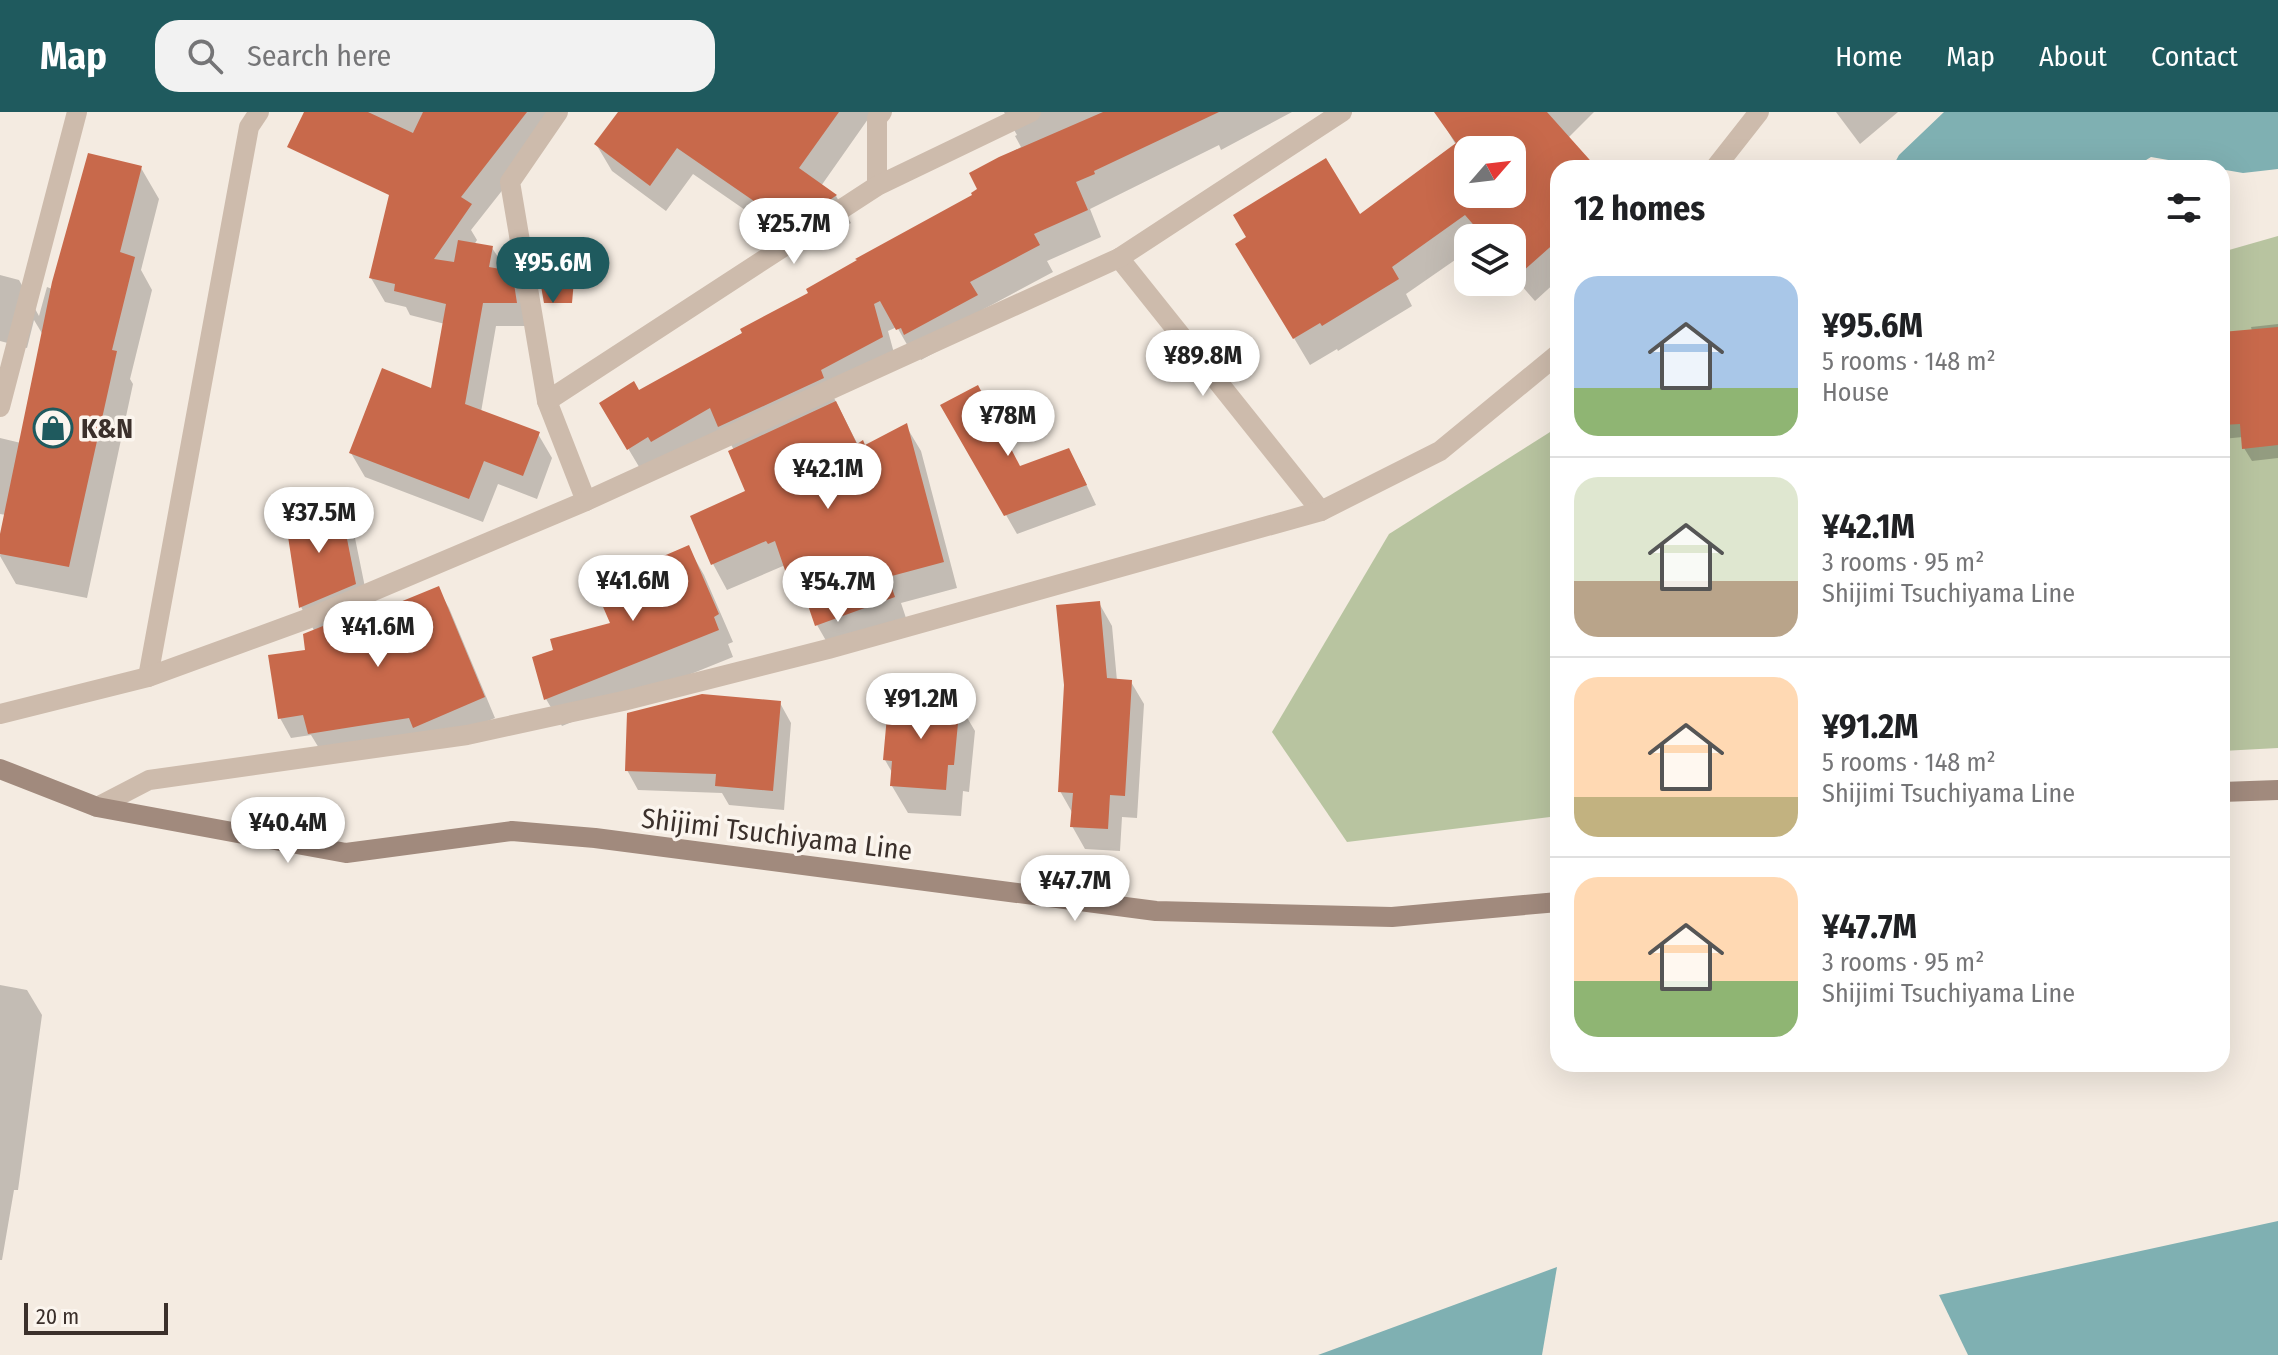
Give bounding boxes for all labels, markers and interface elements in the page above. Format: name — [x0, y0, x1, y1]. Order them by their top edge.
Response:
search box — [155, 20, 715, 92]
text: Map — [40, 33, 107, 79]
icon: search — [183, 34, 227, 78]
text: Search here — [247, 38, 391, 74]
text: Home — [1835, 40, 1902, 73]
text: Map — [1946, 40, 1995, 73]
text: About — [2039, 40, 2107, 73]
text: Contact — [2151, 40, 2238, 73]
north arrow — [1454, 136, 1526, 208]
map controls — [1454, 136, 1526, 296]
icon: filters — [2162, 186, 2206, 230]
text: 12 homes — [1574, 188, 1705, 229]
pin: ¥25.7M — [729, 198, 859, 266]
text: ¥25.7M — [757, 208, 831, 239]
button: layers — [1454, 224, 1526, 296]
pin: ¥95.6M — [488, 237, 618, 305]
text: ¥95.6M — [514, 247, 592, 278]
text: ¥95.6M — [1822, 305, 1923, 346]
icon: home — [1638, 308, 1734, 404]
pin: ¥89.8M — [1138, 330, 1268, 398]
text: ¥89.8M — [1164, 340, 1242, 371]
text: 5 rooms · 148 m² — [1822, 346, 1996, 377]
text: House — [1822, 377, 1889, 408]
pin: ¥78M — [961, 390, 1055, 458]
text: ¥78M — [980, 400, 1036, 431]
shop icon: K&N — [32, 407, 74, 449]
place label: K&N — [81, 412, 133, 445]
pin: ¥42.1M — [763, 443, 893, 511]
text: ¥42.1M — [792, 453, 864, 484]
pin: ¥37.5M — [254, 487, 384, 555]
text: ¥37.5M — [282, 497, 356, 528]
text: ¥42.1M — [1822, 506, 1915, 547]
icon: home — [1638, 509, 1734, 605]
text: 3 rooms · 95 m² — [1822, 547, 1984, 578]
pin: ¥41.6M — [568, 555, 698, 623]
pin: ¥54.7M — [773, 556, 903, 624]
text: ¥41.6M — [596, 565, 670, 596]
text: ¥54.7M — [800, 566, 876, 597]
text: Shijimi Tsuchiyama Line — [1822, 578, 2075, 609]
pin: ¥41.6M — [313, 601, 443, 669]
text: ¥41.6M — [341, 611, 415, 642]
pin: ¥91.2M — [856, 673, 986, 741]
text: ¥91.2M — [884, 683, 958, 714]
text: ¥91.2M — [1822, 706, 1919, 747]
icon: home — [1638, 709, 1734, 805]
text: 5 rooms · 148 m² — [1822, 747, 1996, 778]
text: Shijimi Tsuchiyama Line — [1822, 778, 2075, 809]
pin: ¥40.4M — [223, 797, 353, 865]
street label: Shijimi Tsuchiyama Line — [640, 802, 914, 867]
text: ¥40.4M — [249, 807, 327, 838]
pin: ¥47.7M — [1010, 855, 1140, 923]
text: ¥47.7M — [1039, 865, 1111, 896]
text: ¥47.7M — [1822, 906, 1917, 947]
icon: home — [1638, 909, 1734, 1005]
text: 3 rooms · 95 m² — [1822, 947, 1984, 978]
text: Shijimi Tsuchiyama Line — [1822, 978, 2075, 1009]
scale bar — [24, 1299, 168, 1335]
text: 20 m — [36, 1303, 79, 1330]

